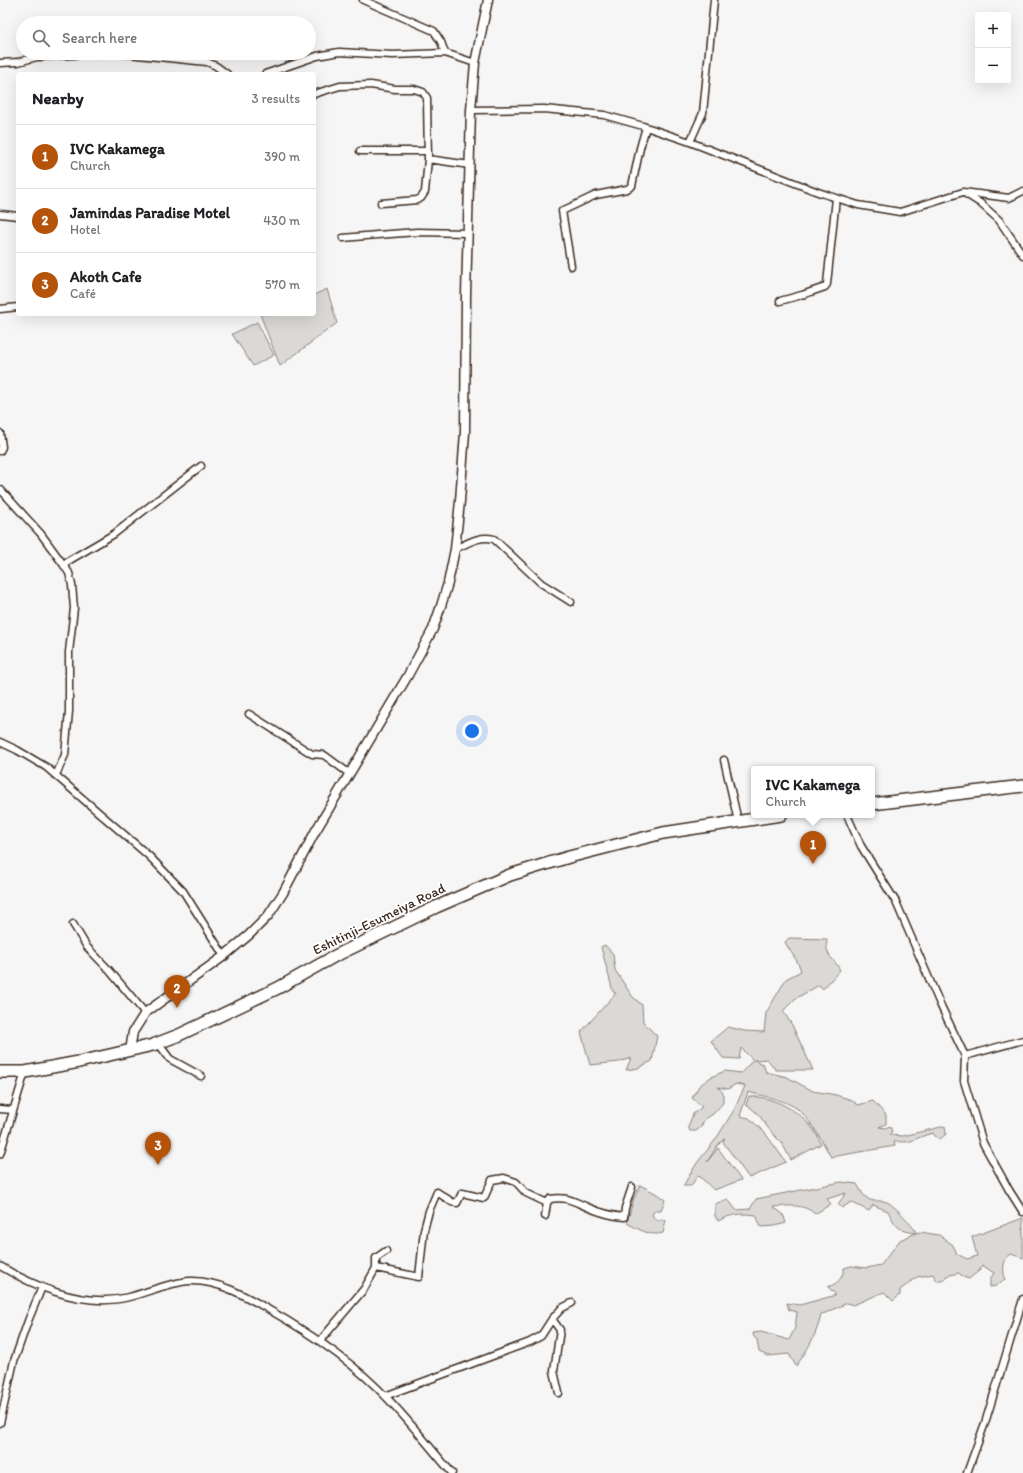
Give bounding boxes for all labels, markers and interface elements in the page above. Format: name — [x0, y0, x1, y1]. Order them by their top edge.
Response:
map controls — [975, 12, 1011, 84]
button: + — [975, 12, 1011, 48]
search box — [16, 16, 316, 60]
icon: search — [30, 27, 52, 49]
text: Search here — [62, 29, 137, 47]
button: − — [975, 48, 1011, 84]
text: Nearby — [32, 88, 84, 108]
text: 3 results — [251, 91, 300, 106]
text: IVC Kakamega — [70, 140, 165, 158]
text: 1 — [42, 149, 48, 164]
text: 390 m — [264, 149, 300, 164]
text: Church — [70, 158, 111, 173]
text: Jamindas Paradise Motel — [70, 204, 230, 222]
text: 2 — [42, 213, 48, 228]
text: 430 m — [263, 213, 300, 228]
text: Hotel — [70, 222, 100, 237]
text: Akoth Cafe — [70, 268, 142, 286]
text: 3 — [41, 277, 49, 292]
text: 570 m — [265, 277, 300, 292]
text: Café — [70, 286, 96, 301]
your location — [462, 721, 482, 741]
popup — [751, 766, 875, 818]
text: IVC Kakamega — [766, 776, 860, 794]
text: Church — [766, 794, 806, 809]
pin: 1 — [800, 831, 826, 864]
street label: Eshitinji-Esumeiya Road — [310, 879, 448, 958]
pin: 2 — [164, 975, 190, 1008]
pin: 3 — [145, 1132, 171, 1165]

